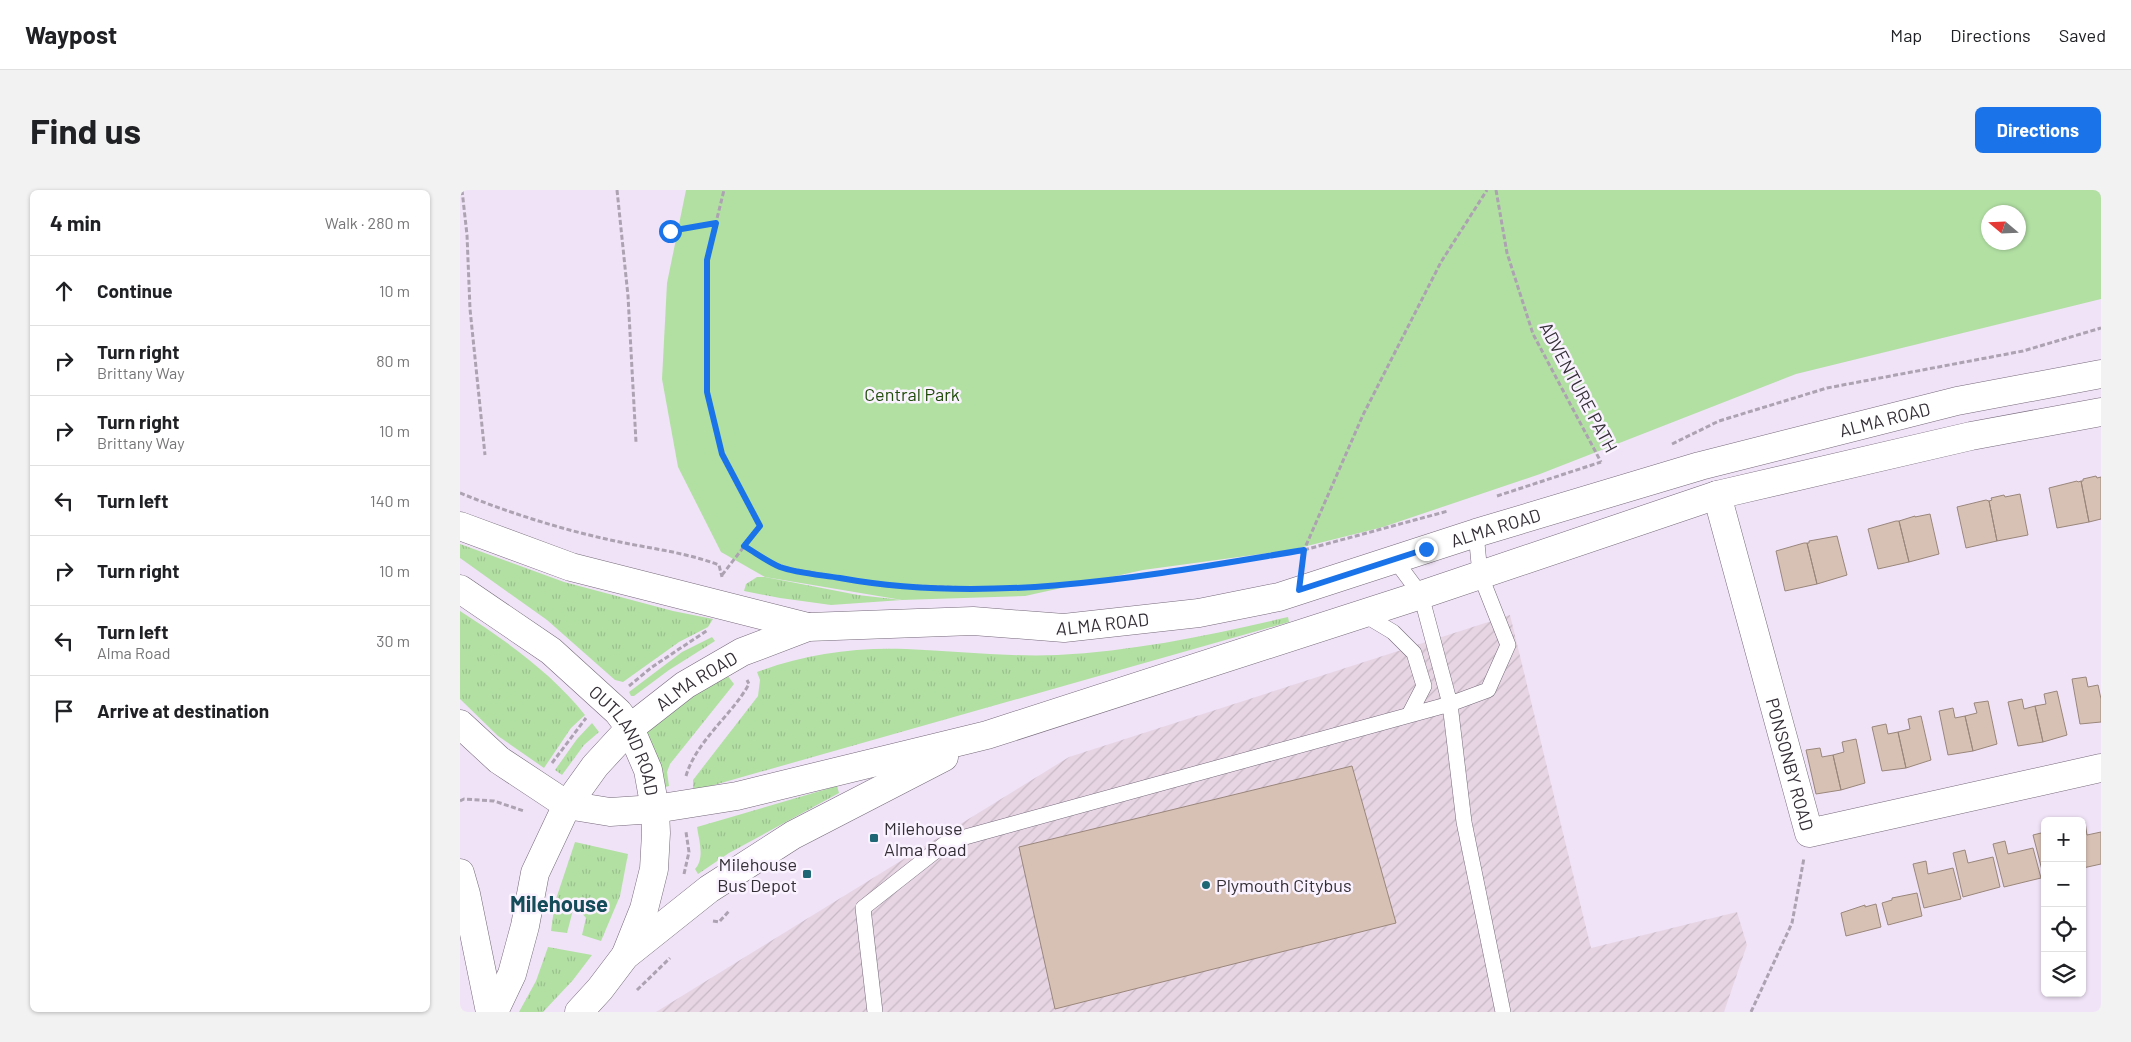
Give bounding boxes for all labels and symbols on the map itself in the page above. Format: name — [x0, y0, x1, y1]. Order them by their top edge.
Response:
north arrow — [1981, 205, 2026, 250]
route start — [659, 220, 682, 243]
street label: ADVENTURE PATH — [1535, 318, 1623, 456]
park label: Central Park — [864, 383, 960, 405]
street label: ALMA ROAD — [1837, 397, 1932, 441]
street label: ALMA ROAD — [1448, 503, 1543, 552]
route end — [1415, 538, 1438, 561]
street label: ALMA ROAD — [1056, 608, 1150, 639]
street label: ALMA ROAD — [651, 646, 741, 715]
street label: OUTLAND ROAD — [585, 680, 663, 797]
street label: PONSONBY ROAD — [1762, 695, 1819, 833]
place label: Milehouse Alma Road — [884, 817, 967, 860]
marker: Milehouse Alma Road — [868, 832, 880, 844]
place label: Milehouse Bus Depot — [717, 853, 797, 896]
marker: Milehouse Bus Depot — [801, 868, 813, 880]
place label: Plymouth Citybus — [1216, 874, 1352, 896]
marker: Plymouth Citybus — [1200, 879, 1212, 891]
district label: Milehouse — [510, 890, 608, 916]

